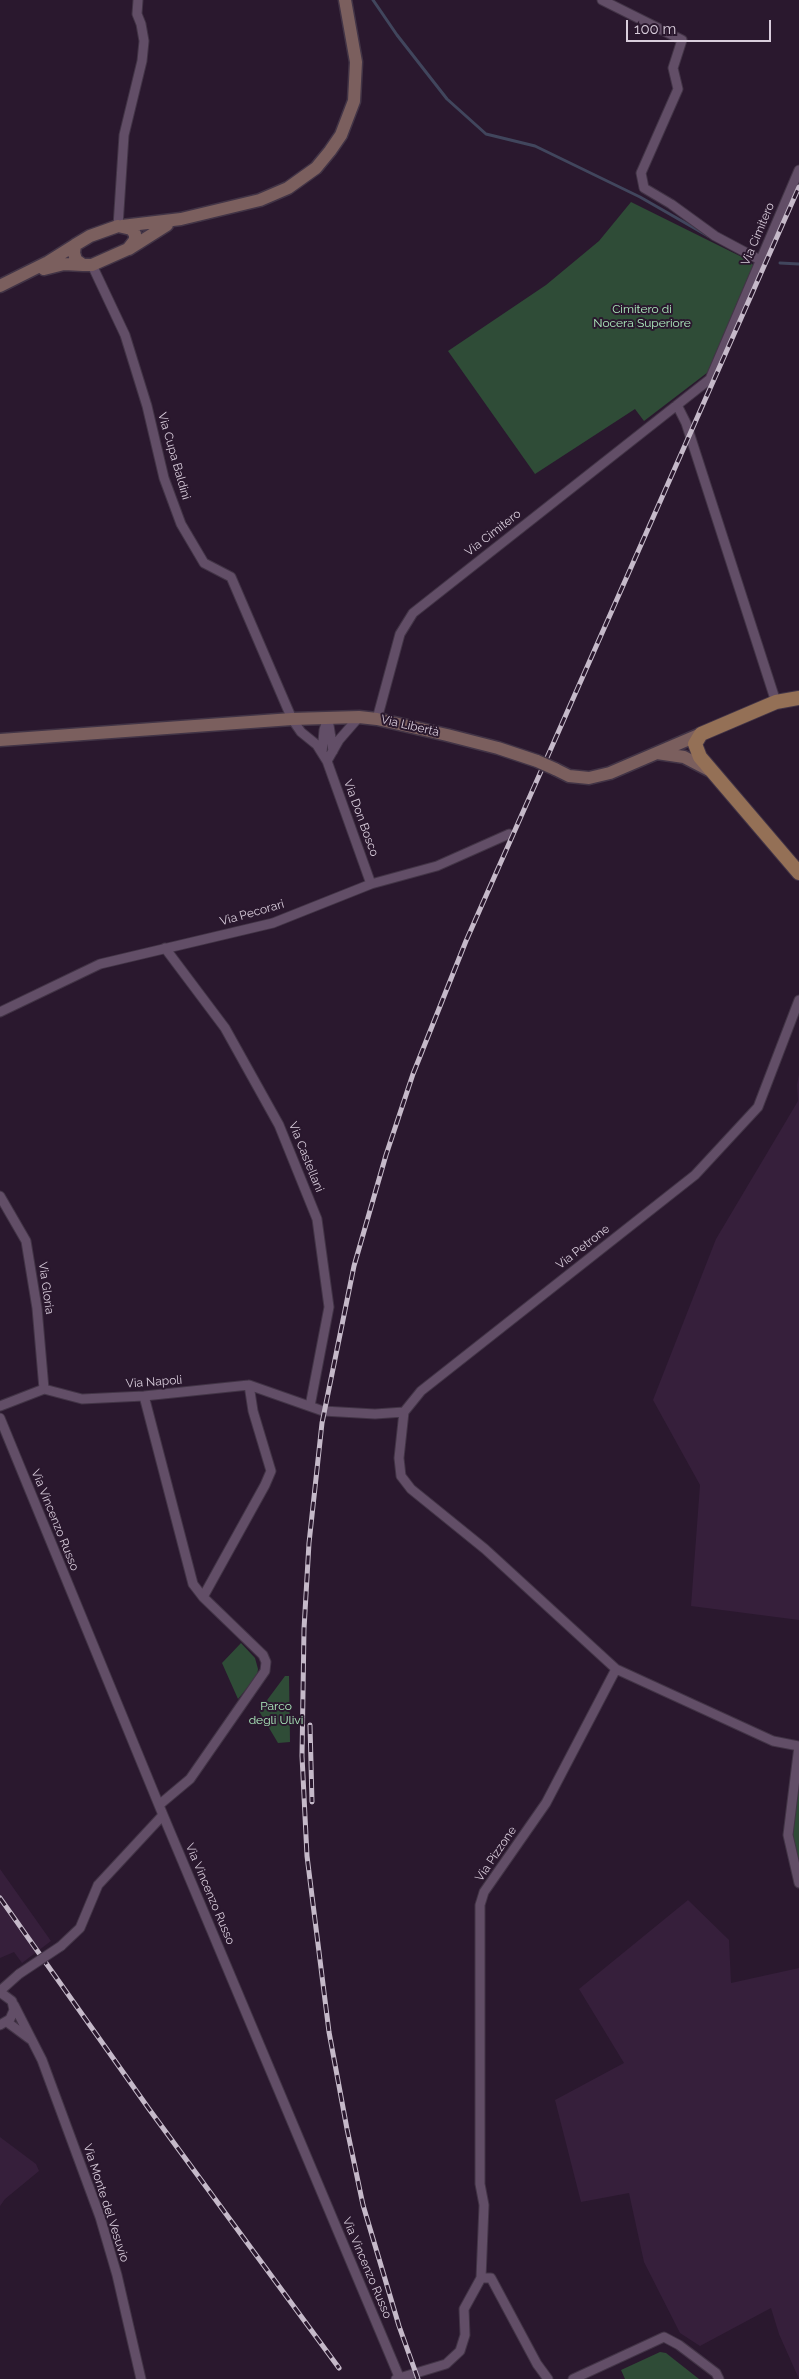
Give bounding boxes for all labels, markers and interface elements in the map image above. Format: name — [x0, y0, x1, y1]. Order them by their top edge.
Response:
scale bar — [629, 10, 774, 42]
text: 100 m — [634, 20, 676, 38]
street label: Via Cimitero — [738, 200, 778, 268]
park label: Cimitero di Nocera Superiore — [593, 302, 691, 330]
street label: Via Cupa Baldini — [155, 411, 193, 501]
street label: Via Cimitero — [462, 507, 524, 559]
street label: Via Libertà — [380, 712, 440, 740]
street label: Via Don Bosco — [340, 778, 382, 858]
street label: Via Pecorari — [218, 897, 286, 929]
street label: Via Castellani — [285, 1120, 327, 1194]
street label: Via Petrone — [553, 1222, 613, 1272]
street label: Via Gloria — [35, 1261, 57, 1315]
street label: Via Napoli — [125, 1373, 183, 1391]
street label: Via Vincenzo Russo — [28, 1467, 82, 1573]
park label: Parco degli Ulivi — [249, 1699, 303, 1727]
street label: Via Pizzone — [472, 1824, 520, 1884]
street label: Via Vincenzo Russo — [182, 1841, 238, 1947]
street label: Via Monte del Vesuvio — [80, 2142, 132, 2264]
street label: Via Vincenzo Russo — [339, 2215, 395, 2321]

